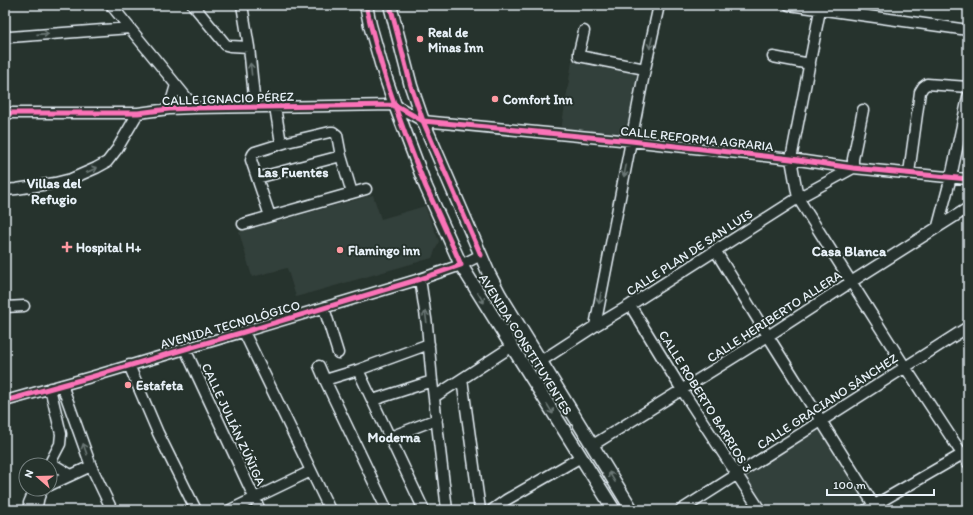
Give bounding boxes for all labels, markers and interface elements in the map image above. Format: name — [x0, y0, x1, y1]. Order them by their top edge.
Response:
place label: Real de Minas Inn — [428, 25, 484, 55]
one-way arrow — [36, 31, 49, 38]
marker: Real de Minas Inn — [415, 34, 425, 44]
one-way arrow — [646, 36, 654, 49]
one-way arrow — [247, 63, 255, 76]
street label: CALLE IGNACIO PÉREZ — [162, 89, 295, 108]
place label: Comfort Inn — [503, 92, 573, 107]
marker: Comfort Inn — [490, 94, 500, 104]
street label: CALLE REFORMA AGRARIA — [620, 123, 775, 154]
district label: Las Fuentes — [257, 164, 329, 181]
one-way arrow — [621, 164, 629, 177]
one-way arrow — [86, 166, 98, 173]
district label: Villas del Refugio — [27, 175, 82, 208]
street label: CALLE PLAN DE SAN LUIS — [623, 206, 755, 299]
place label: Hospital H+ — [76, 240, 141, 256]
marker: Hospital H+ — [61, 241, 73, 253]
place label: Flamingo inn — [348, 243, 421, 259]
district label: Casa Blanca — [812, 243, 887, 260]
marker: Flamingo inn — [335, 245, 345, 255]
street label: CALLE HERIBERTO ALLERA — [704, 267, 845, 366]
street label: AVENIDA CONSTITUYENTES — [476, 271, 575, 418]
one-way arrow — [596, 291, 604, 304]
one-way arrow — [477, 293, 485, 304]
street label: AVENIDA TECNOLÓGICO — [159, 297, 302, 352]
one-way arrow — [422, 311, 430, 324]
street label: CALLE ROBERTO BARRIOS 3 — [656, 328, 755, 475]
street label: CALLE GRACIANO SÁNCHEZ — [754, 350, 901, 452]
street label: CALLE JULIÁN ZÚÑIGA — [199, 361, 269, 488]
place label: Estafeta — [136, 378, 184, 393]
marker: Estafeta — [123, 380, 133, 390]
one-way arrow — [546, 403, 554, 414]
district label: Moderna — [367, 429, 421, 446]
one-way arrow — [80, 443, 88, 455]
north arrow — [18, 457, 58, 497]
text: N — [22, 468, 36, 479]
one-way arrow — [608, 471, 616, 483]
scale bar — [827, 471, 934, 497]
text: 100 m — [833, 478, 866, 492]

